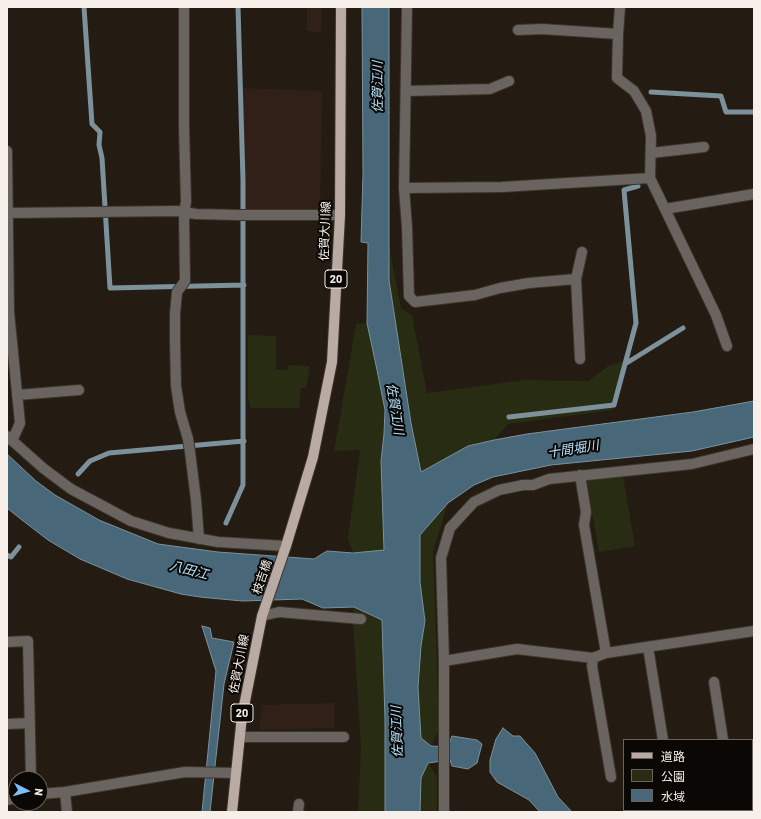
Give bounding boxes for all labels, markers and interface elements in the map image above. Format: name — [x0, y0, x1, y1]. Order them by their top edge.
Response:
water label: 佐賀江川 — [370, 61, 386, 113]
street label: 佐賀大川線 — [317, 201, 333, 261]
road number: 20 — [325, 270, 347, 288]
water label: 佐賀江川 — [383, 382, 407, 436]
water label: 十間堀川 — [546, 437, 600, 461]
water label: 八田江 — [168, 557, 210, 583]
street label: 枝吉橋 — [249, 558, 275, 596]
street label: 佐賀大川線 — [226, 633, 252, 695]
road number: 20 — [231, 704, 253, 722]
water label: 佐賀江川 — [388, 706, 406, 758]
legend — [623, 739, 753, 811]
text: 道路 — [661, 749, 685, 763]
text: 公園 — [661, 769, 685, 783]
north arrow — [8, 771, 48, 811]
text: N — [33, 788, 46, 797]
text: 水域 — [661, 789, 685, 803]

